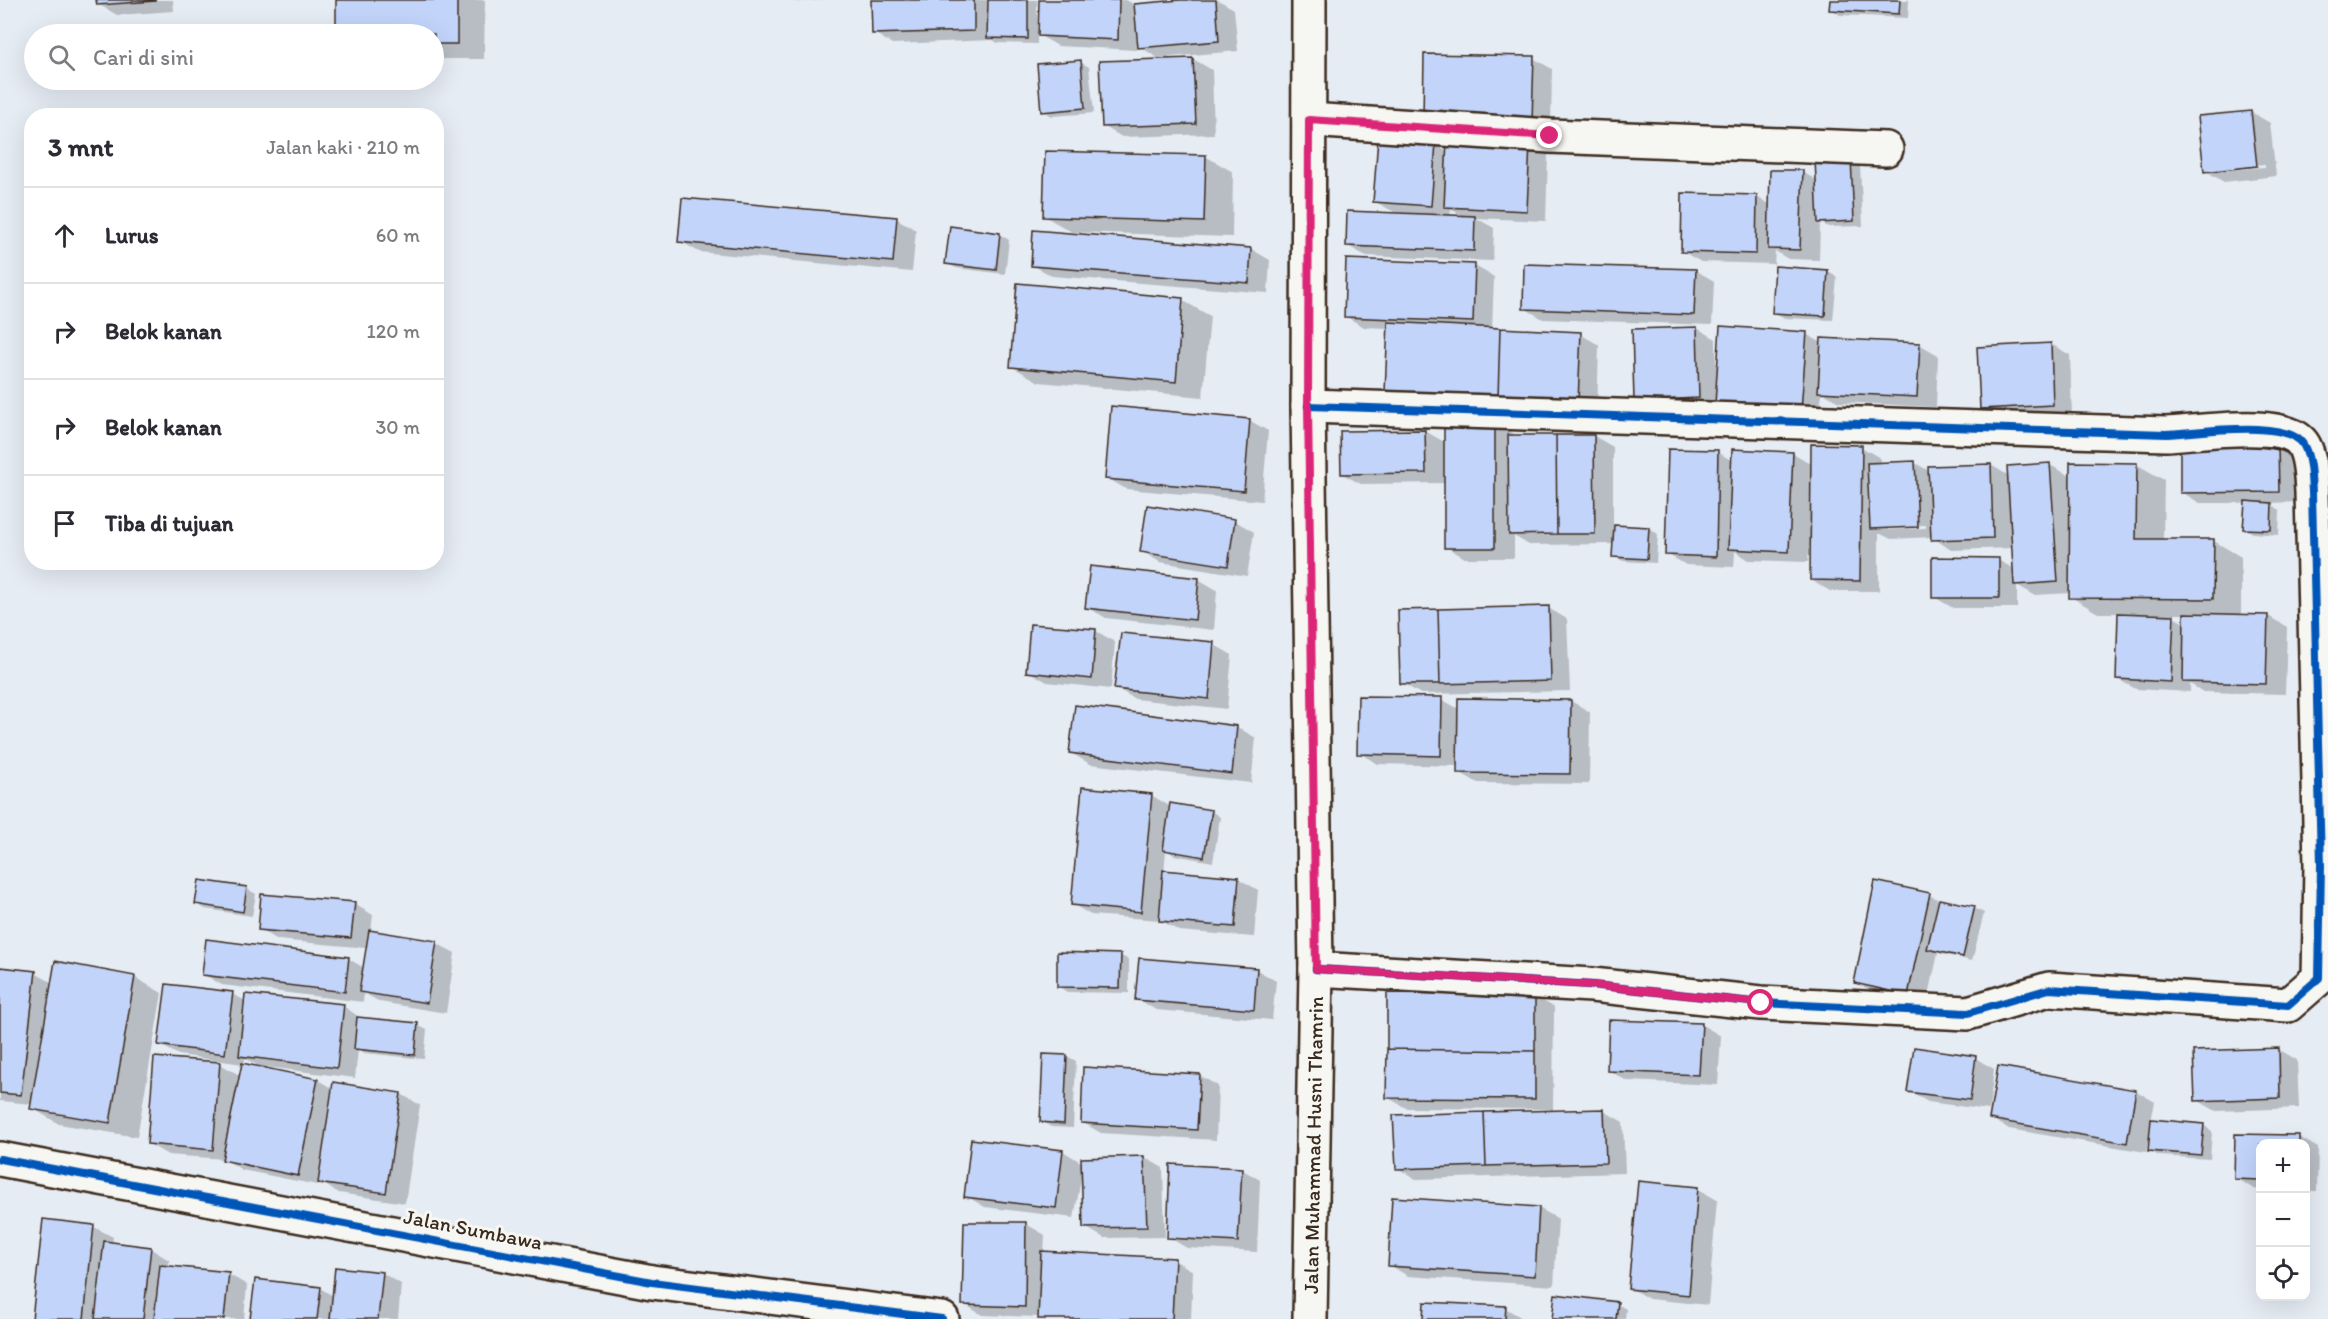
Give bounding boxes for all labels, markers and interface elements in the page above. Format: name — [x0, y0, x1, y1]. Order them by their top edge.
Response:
search box — [24, 24, 444, 90]
icon: search — [45, 41, 78, 74]
text: Cari di sini — [93, 44, 194, 71]
route end — [1536, 122, 1562, 148]
text: 3 mnt — [48, 131, 114, 163]
text: Jalan kaki · 210 m — [266, 135, 420, 159]
icon: ahead — [48, 219, 81, 252]
text: Lurus — [105, 222, 159, 249]
text: 60 m — [376, 223, 420, 247]
icon: right — [48, 315, 81, 348]
text: Belok kanan — [105, 318, 222, 345]
text: 120 m — [367, 319, 420, 343]
icon: right — [48, 411, 81, 444]
text: Belok kanan — [105, 414, 222, 441]
text: 30 m — [375, 415, 420, 439]
icon: arrive — [48, 507, 81, 540]
text: Tiba di tujuan — [105, 510, 234, 537]
route start — [1747, 989, 1773, 1015]
street label: Jalan Muhammad Husni Thamrin — [1298, 996, 1328, 1294]
map controls — [2256, 1139, 2310, 1301]
button: + — [2256, 1139, 2310, 1193]
button: − — [2256, 1193, 2310, 1247]
street label: Jalan Sumbawa — [402, 1203, 544, 1255]
button: locate — [2256, 1247, 2310, 1301]

